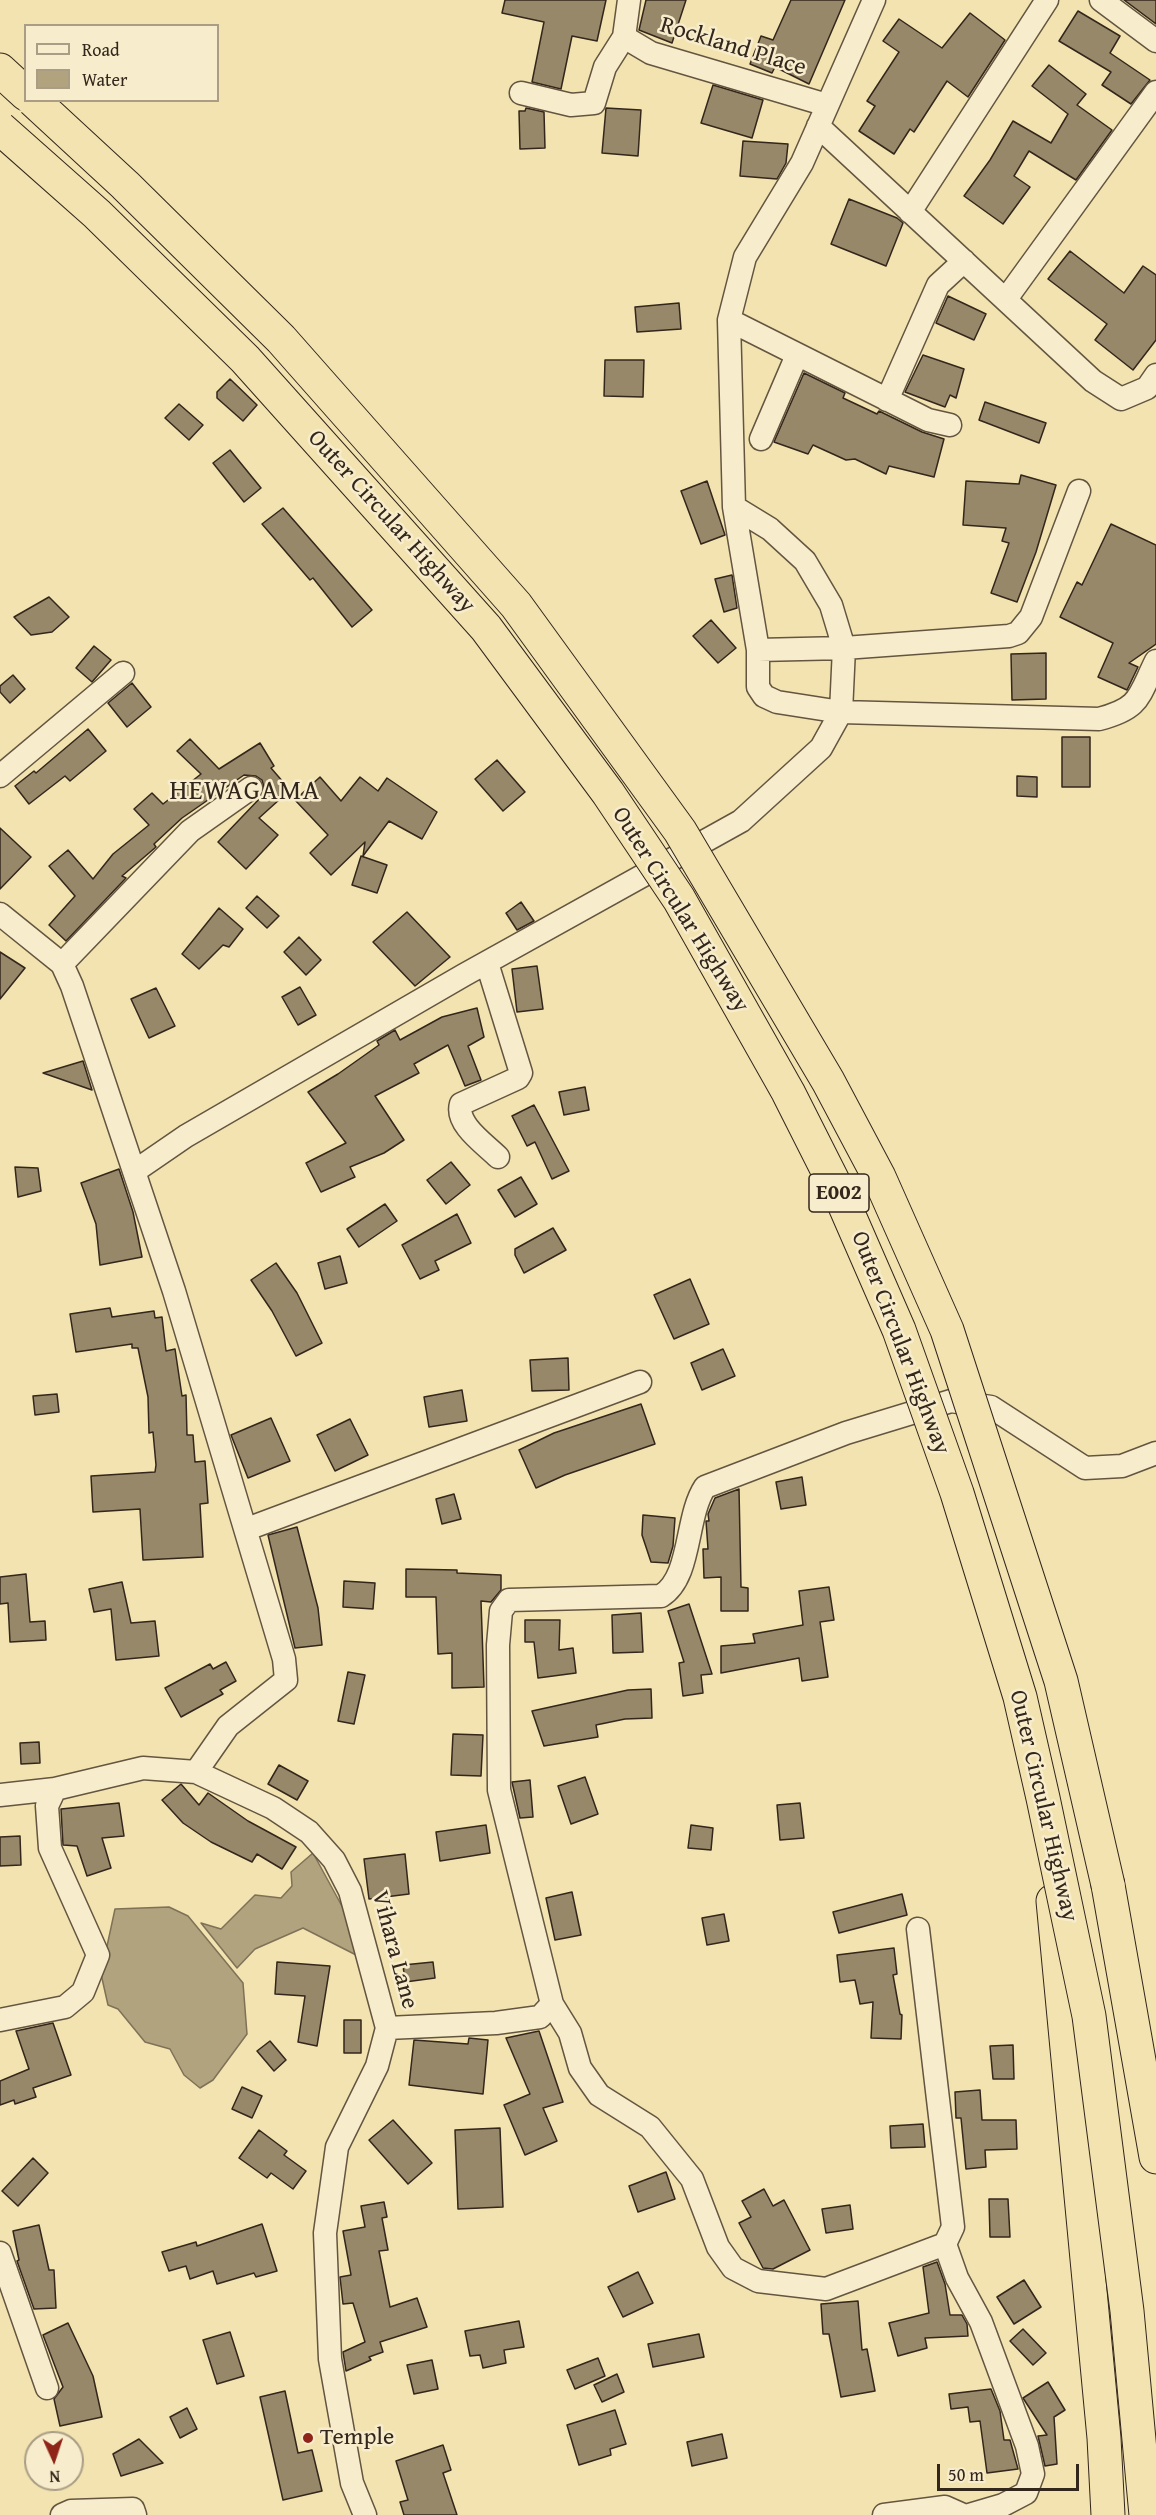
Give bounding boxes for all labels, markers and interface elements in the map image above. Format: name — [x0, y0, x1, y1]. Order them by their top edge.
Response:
street label: Rockland Place — [657, 11, 809, 83]
legend — [24, 24, 219, 102]
text: Road — [82, 36, 120, 63]
text: Water — [82, 66, 127, 93]
street label: Outer Circular Highway — [301, 424, 481, 620]
district label: HEWAGAMA — [169, 776, 321, 808]
street label: Outer Circular Highway — [605, 802, 755, 1018]
road number: E002 — [809, 1174, 869, 1212]
street label: Outer Circular Highway — [844, 1227, 956, 1459]
street label: Outer Circular Highway — [1002, 1687, 1084, 1925]
street label: Vihara Lane — [364, 1888, 424, 2012]
place label: Temple — [320, 2424, 394, 2452]
north arrow — [24, 2431, 84, 2491]
marker: Temple — [301, 2431, 315, 2445]
scale bar — [940, 2452, 1082, 2490]
text: 50 m — [948, 2461, 984, 2488]
text: N — [49, 2465, 61, 2489]

